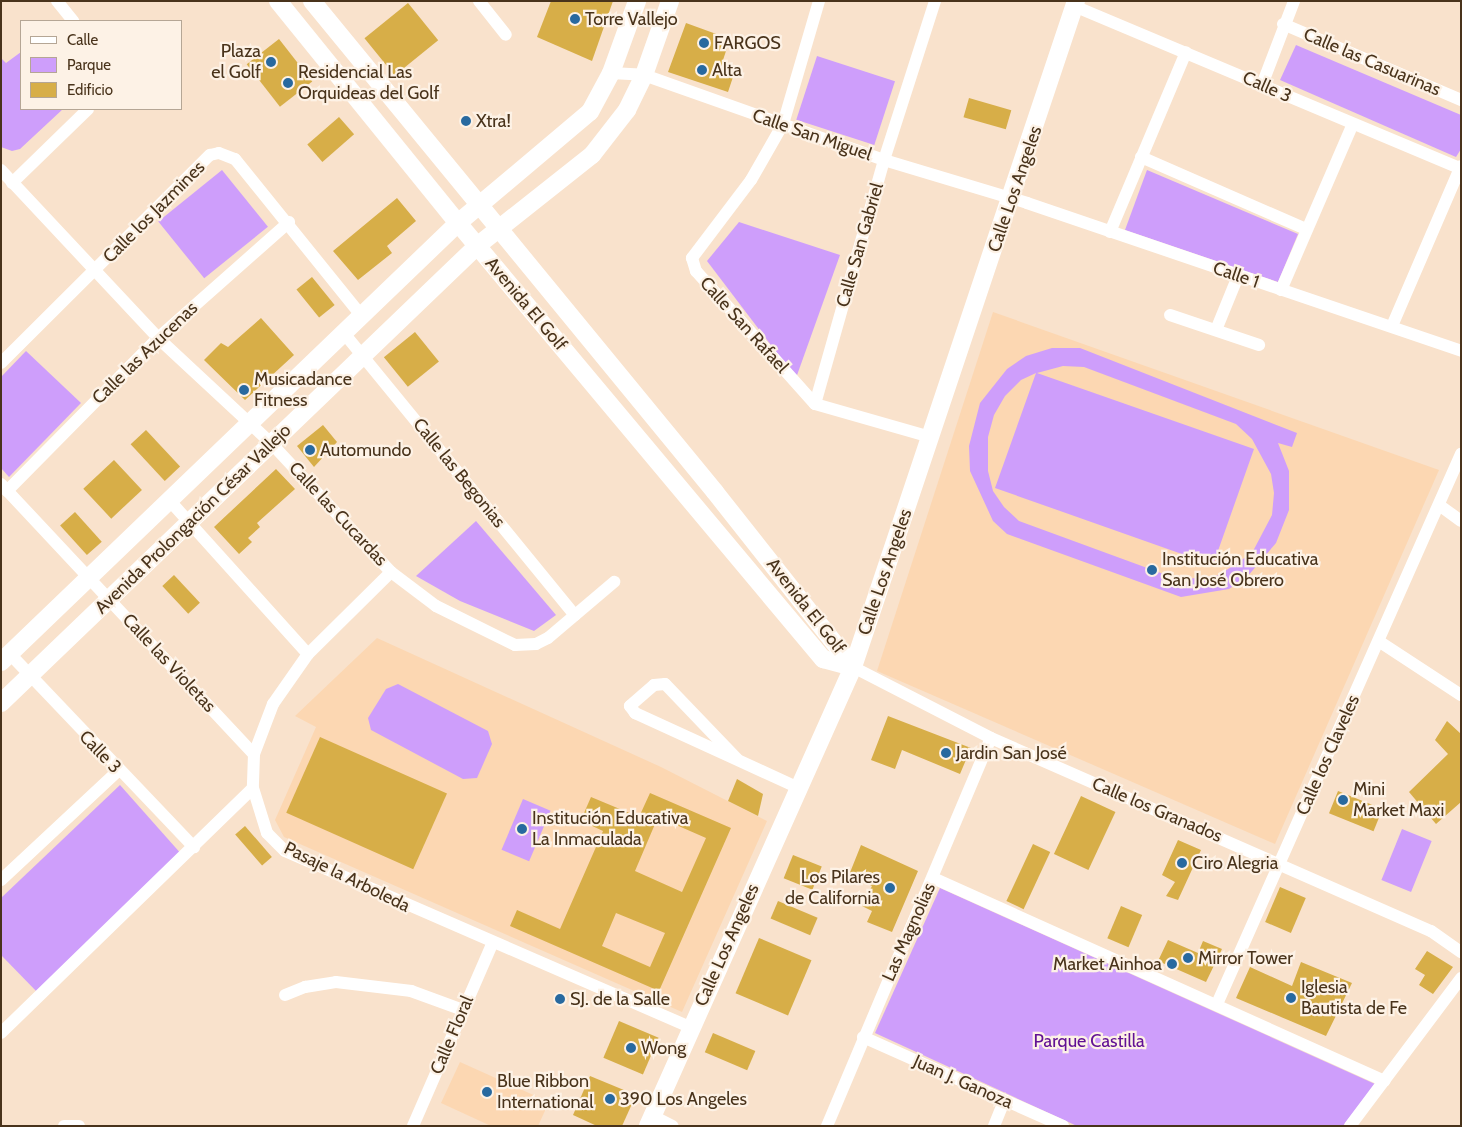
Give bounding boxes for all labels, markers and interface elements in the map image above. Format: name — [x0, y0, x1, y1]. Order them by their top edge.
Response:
place label: Torre Vallejo — [585, 8, 678, 30]
marker: Torre Vallejo — [569, 13, 581, 25]
legend — [20, 20, 182, 110]
street label: Calle las Casuarinas — [1300, 23, 1444, 101]
text: Calle — [67, 31, 98, 49]
place label: FARGOS — [714, 32, 781, 54]
marker: FARGOS — [698, 37, 710, 49]
place label: Plaza el Golf — [211, 41, 261, 84]
text: Parque — [67, 56, 111, 74]
marker: Plaza el Golf — [265, 56, 277, 68]
place label: Alta — [712, 59, 742, 81]
place label: Residencial Las Orquideas del Golf — [298, 62, 439, 104]
marker: Alta — [696, 64, 708, 76]
street label: Calle 3 — [1239, 67, 1295, 107]
marker: Residencial Las Orquideas del Golf — [282, 77, 294, 89]
text: Edificio — [67, 81, 113, 99]
street label: Calle San Miguel — [749, 104, 875, 166]
place label: Xtra! — [476, 110, 511, 132]
marker: Xtra! — [460, 115, 472, 127]
street label: Calle Los Angeles — [983, 123, 1047, 255]
street label: Calle los Jazmines — [99, 157, 209, 267]
street label: Calle San Gabriel — [832, 180, 888, 310]
street label: Avenida El Golf — [481, 253, 571, 355]
street label: Calle 1 — [1210, 257, 1262, 293]
street label: Calle San Rafael — [695, 272, 793, 378]
street label: Calle las Azucenas — [88, 297, 202, 409]
place label: Musicadance Fitness — [254, 369, 352, 412]
marker: Musicadance Fitness — [238, 384, 250, 396]
street label: Calle las Begonias — [408, 414, 510, 532]
street label: Avenida Prolongación César Vallejo — [90, 419, 296, 619]
place label: Automundo — [320, 439, 411, 461]
marker: Automundo — [304, 444, 316, 456]
street label: Calle las Cucardas — [284, 457, 392, 571]
street label: Calle Los Angeles — [853, 506, 917, 638]
place label: Institución Educativa San José Obrero — [1162, 549, 1318, 592]
street label: Avenida El Golf — [762, 554, 850, 658]
marker: Institución Educativa San José Obrero — [1146, 564, 1158, 576]
street label: Calle las Violetas — [118, 609, 220, 717]
street label: Calle los Claveles — [1292, 692, 1364, 818]
street label: Calle 3 — [74, 726, 126, 778]
place label: Jardin San José — [956, 742, 1067, 764]
marker: Jardin San José — [940, 747, 952, 759]
street label: Calle los Granados — [1089, 773, 1225, 847]
place label: Mini Market Maxi — [1353, 779, 1444, 822]
marker: Mini Market Maxi — [1337, 794, 1349, 806]
place label: Institución Educativa La Inmaculada — [532, 808, 688, 851]
marker: Institución Educativa La Inmaculada — [516, 823, 528, 835]
street label: Pasaje la Arboleda — [280, 837, 414, 917]
place label: Ciro Alegria — [1192, 852, 1278, 874]
marker: Ciro Alegria — [1176, 857, 1188, 869]
place label: Los Pilares de California — [785, 867, 880, 910]
street label: Las Magnolias — [878, 879, 940, 985]
street label: Calle Los Angeles — [690, 880, 764, 1010]
marker: Los Pilares de California — [884, 882, 896, 894]
place label: Mirror Tower — [1198, 947, 1293, 969]
marker: Mirror Tower — [1182, 952, 1194, 964]
place label: Market Ainhoa — [1053, 953, 1162, 975]
marker: Market Ainhoa — [1166, 958, 1178, 970]
place label: Iglesia Bautista de Fe — [1301, 977, 1407, 1020]
place label: SJ. de la Salle — [570, 988, 670, 1010]
street label: Calle Floral — [426, 992, 478, 1078]
marker: Iglesia Bautista de Fe — [1285, 992, 1297, 1004]
marker: SJ. de la Salle — [554, 993, 566, 1005]
park label: Parque Castilla — [1033, 1030, 1145, 1052]
place label: Wong — [641, 1037, 686, 1059]
marker: Wong — [625, 1042, 637, 1054]
street label: Juan J. Ganoza — [910, 1050, 1016, 1114]
place label: Blue Ribbon International — [497, 1071, 593, 1114]
marker: Blue Ribbon International — [481, 1086, 493, 1098]
place label: 390 Los Angeles — [620, 1088, 747, 1110]
marker: 390 Los Angeles — [604, 1093, 616, 1105]

